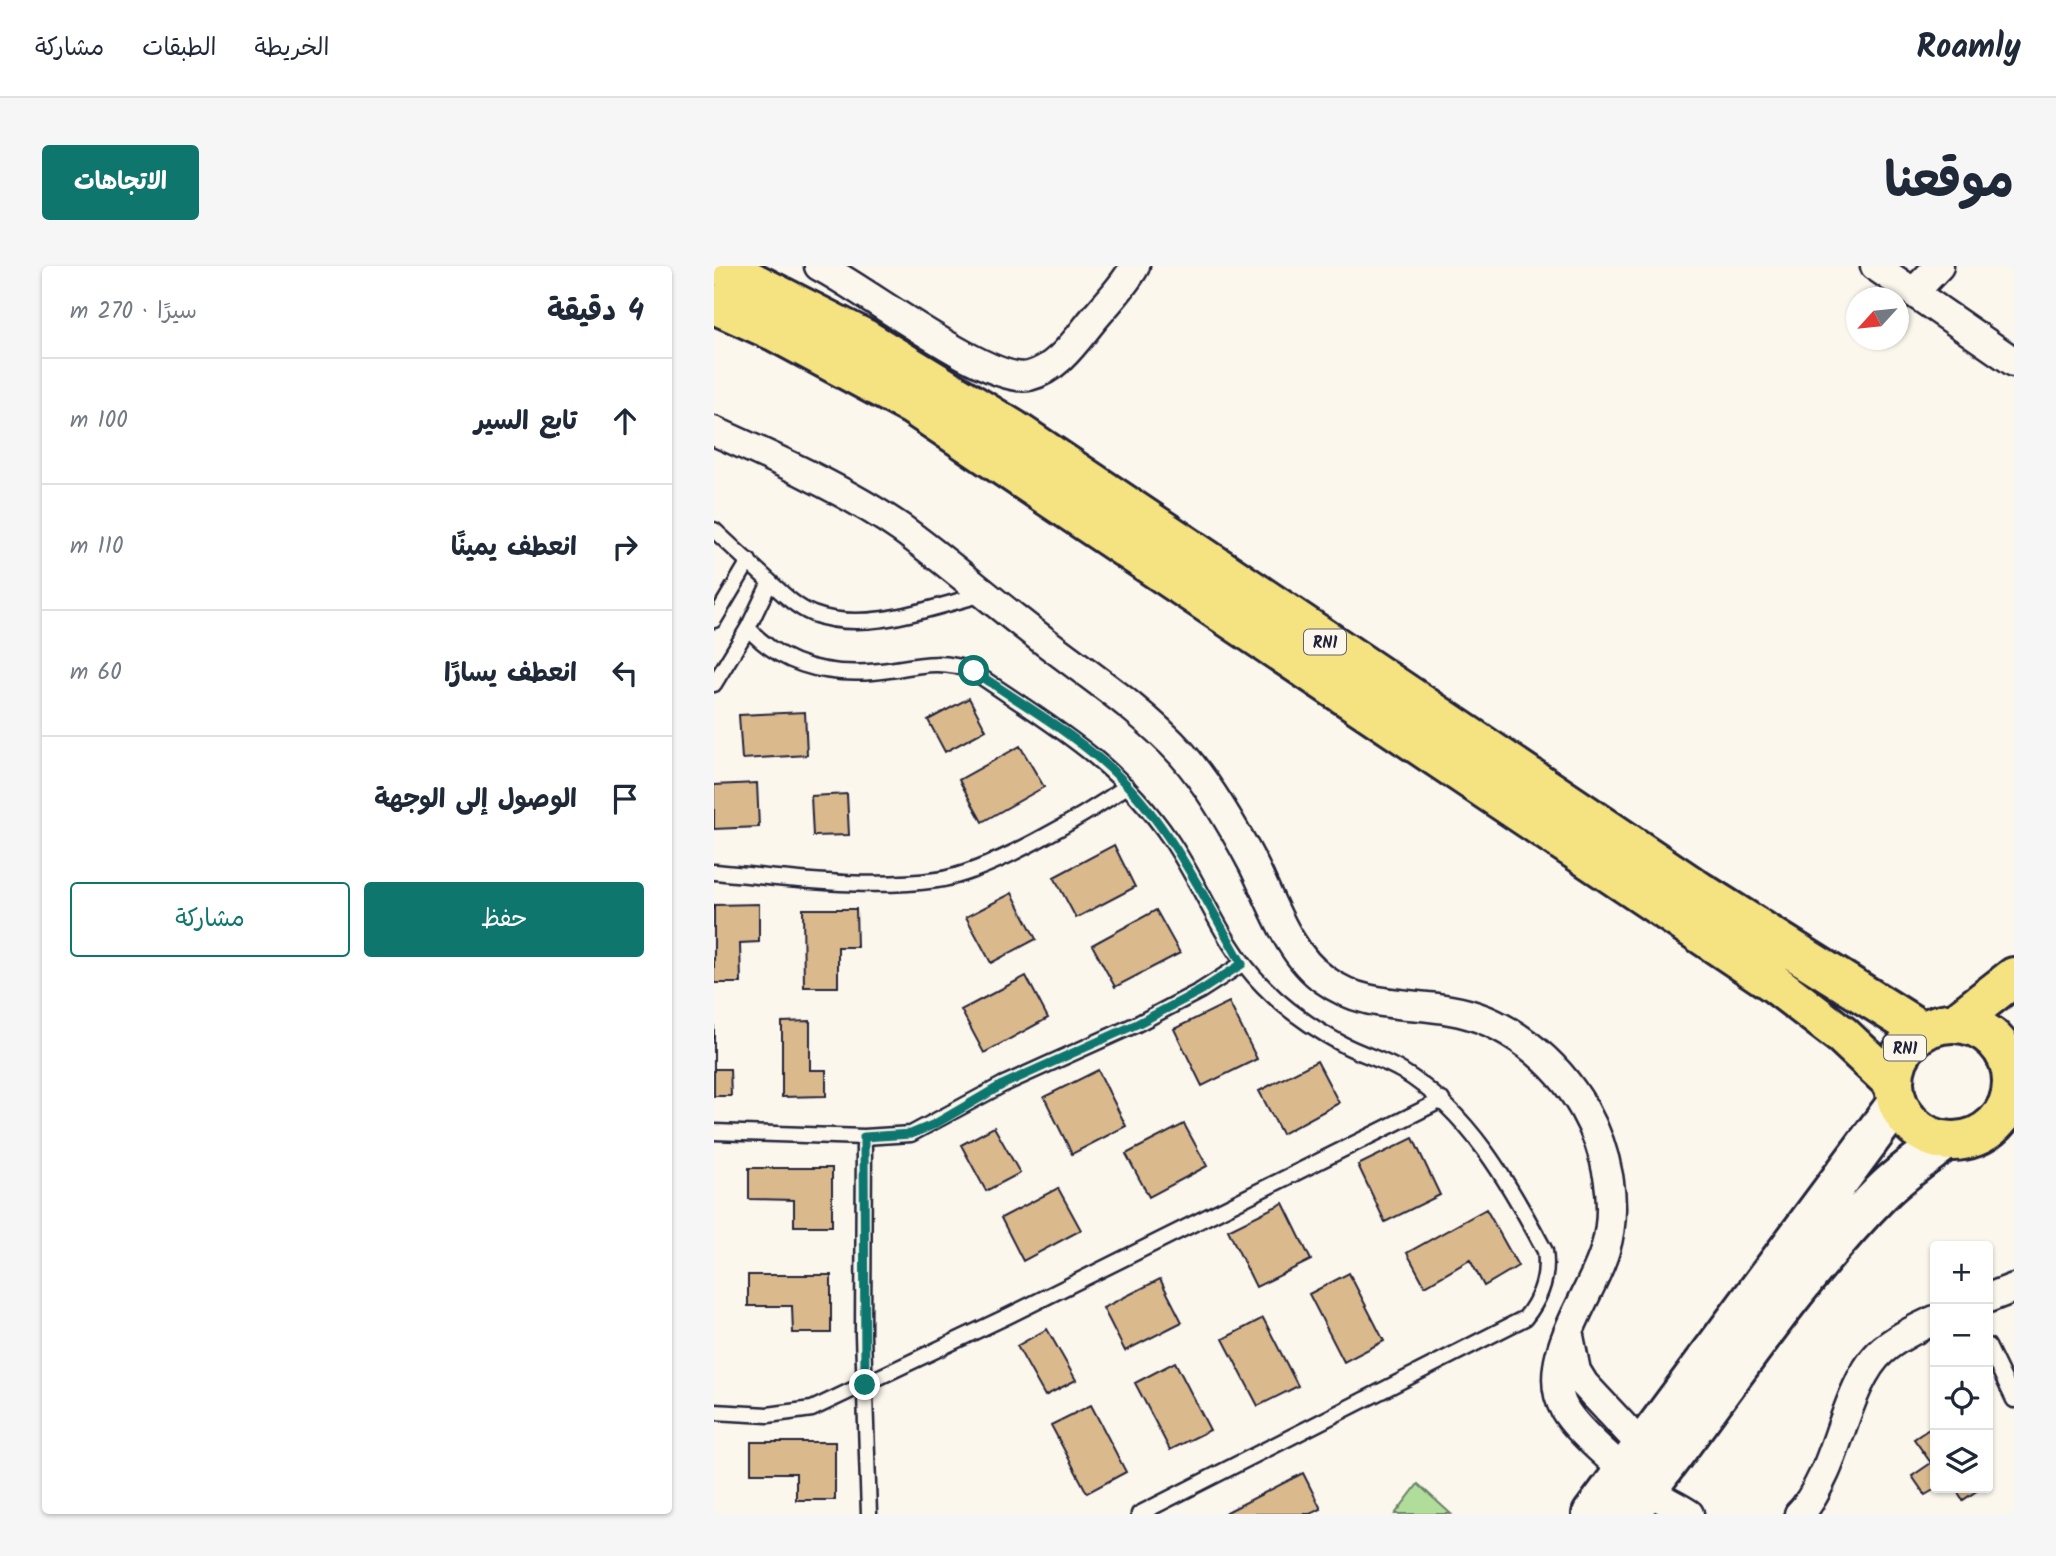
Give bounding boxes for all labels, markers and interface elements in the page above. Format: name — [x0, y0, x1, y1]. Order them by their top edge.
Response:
text: Roamly — [1916, 22, 2021, 75]
text: مشاركة — [35, 29, 104, 68]
text: الطبقات — [142, 29, 217, 68]
text: الخريطة — [255, 29, 329, 68]
text: موقعنا — [1884, 144, 2014, 222]
button: الاتجاهات — [42, 145, 199, 220]
north arrow — [1846, 287, 1909, 350]
text: 4 دقيقة — [547, 288, 644, 336]
text: سيرًا · 270 m — [70, 294, 197, 330]
text: تابع السير — [474, 401, 577, 443]
icon: ahead — [606, 402, 644, 440]
text: 100 m — [70, 403, 128, 439]
text: انعطف يمينًا — [451, 527, 577, 569]
icon: right — [606, 528, 644, 566]
text: 110 m — [70, 529, 124, 565]
road number: RN1 — [1304, 630, 1346, 654]
text: انعطف يسارًا — [444, 653, 577, 695]
icon: left — [606, 654, 644, 692]
text: 60 m — [70, 655, 122, 691]
route start — [958, 655, 989, 686]
text: الوصول إلى الوجهة — [374, 779, 577, 821]
icon: arrive — [606, 780, 644, 818]
button: مشاركة — [70, 882, 350, 957]
button: حفظ — [364, 882, 644, 957]
road number: RN1 — [1884, 1035, 1926, 1060]
map controls — [1930, 1241, 1993, 1493]
button: + — [1930, 1241, 1993, 1304]
button: − — [1930, 1304, 1993, 1367]
button: locate — [1930, 1367, 1993, 1430]
route end — [849, 1369, 880, 1400]
button: layers — [1930, 1430, 1993, 1493]

